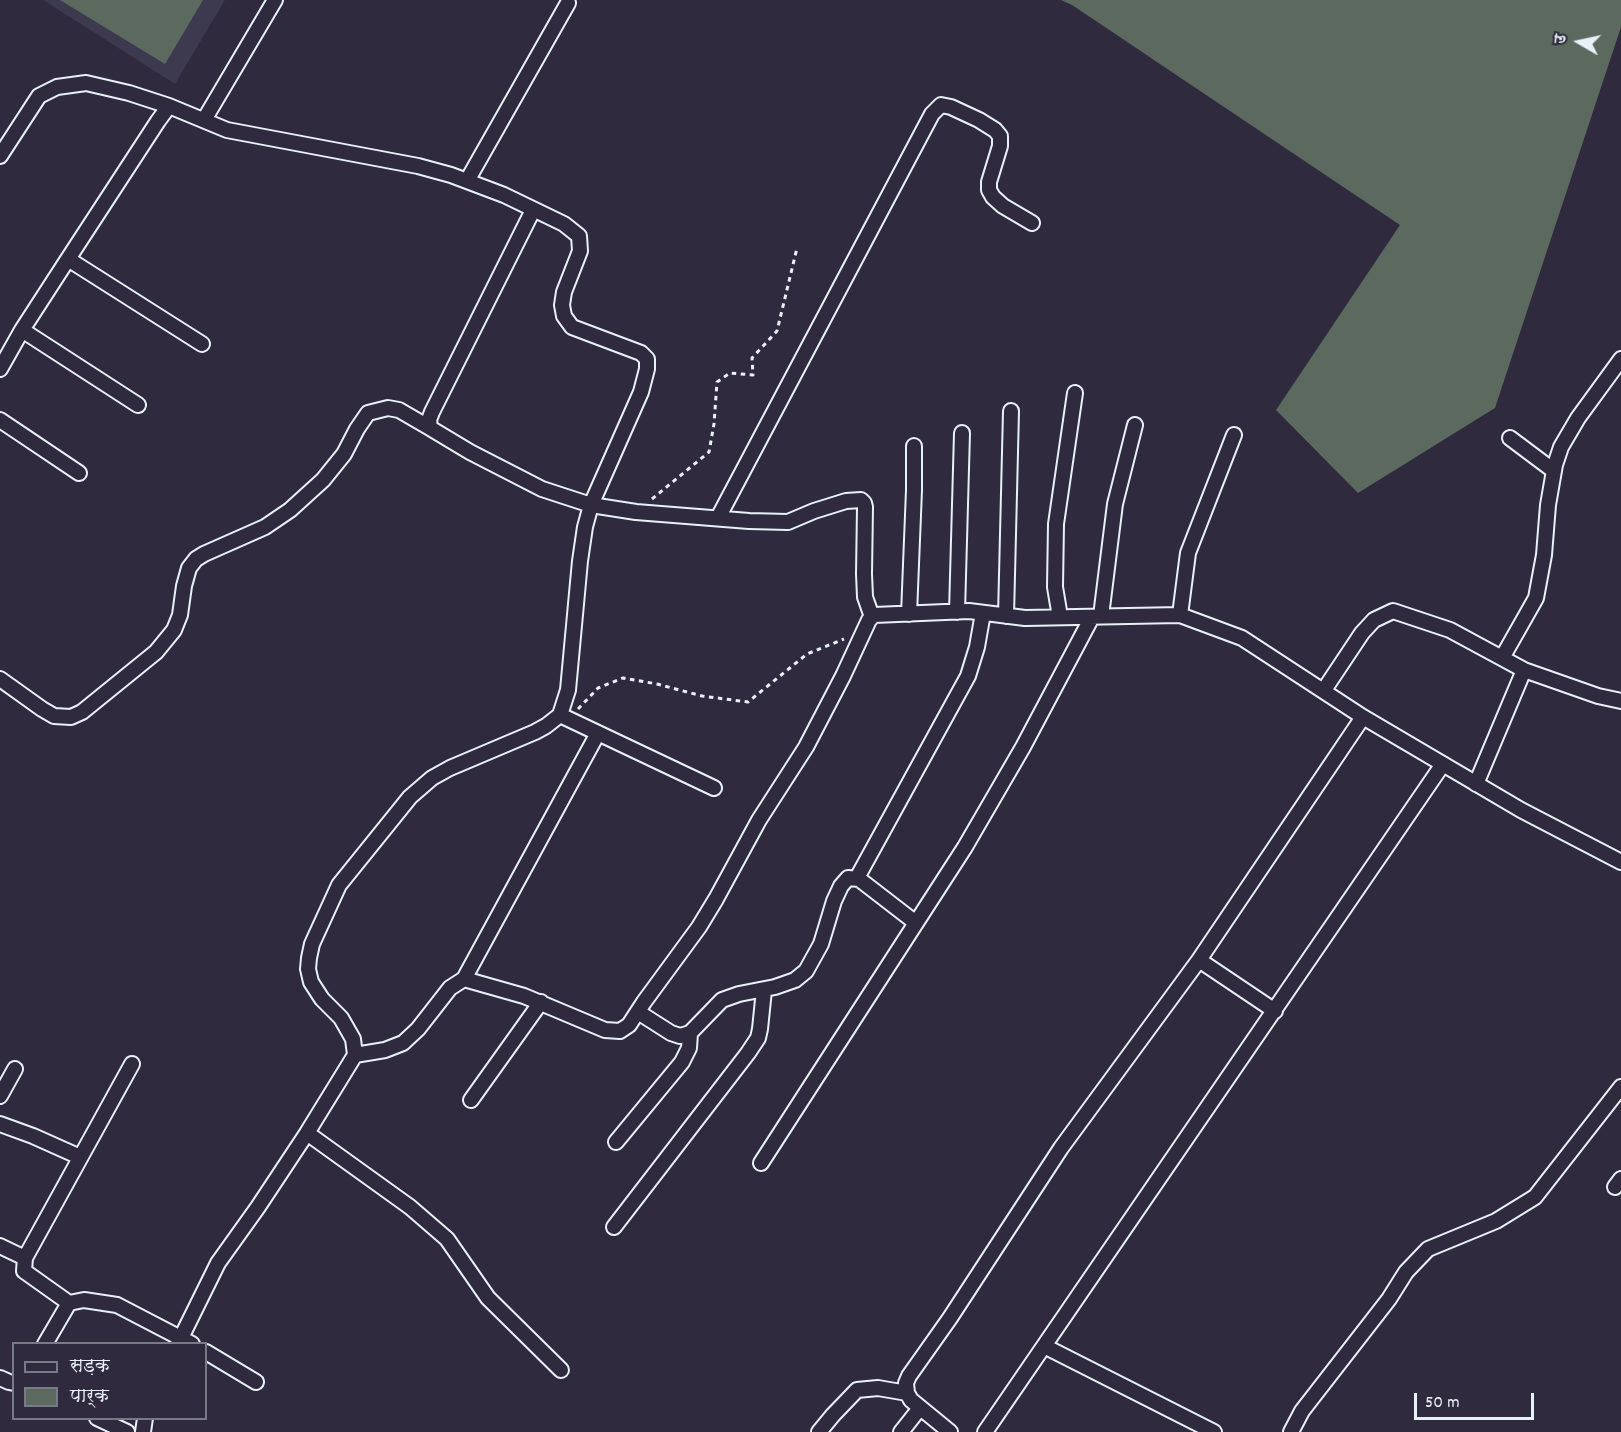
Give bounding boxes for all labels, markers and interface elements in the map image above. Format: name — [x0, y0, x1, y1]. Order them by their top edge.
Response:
north arrow — [1549, 12, 1609, 72]
text: उ — [1549, 33, 1573, 45]
legend — [12, 1342, 207, 1420]
text: सड़क — [70, 1355, 110, 1380]
scale bar — [1417, 1381, 1537, 1419]
text: पार्क — [70, 1385, 109, 1410]
text: 50 m — [1425, 1391, 1460, 1416]

